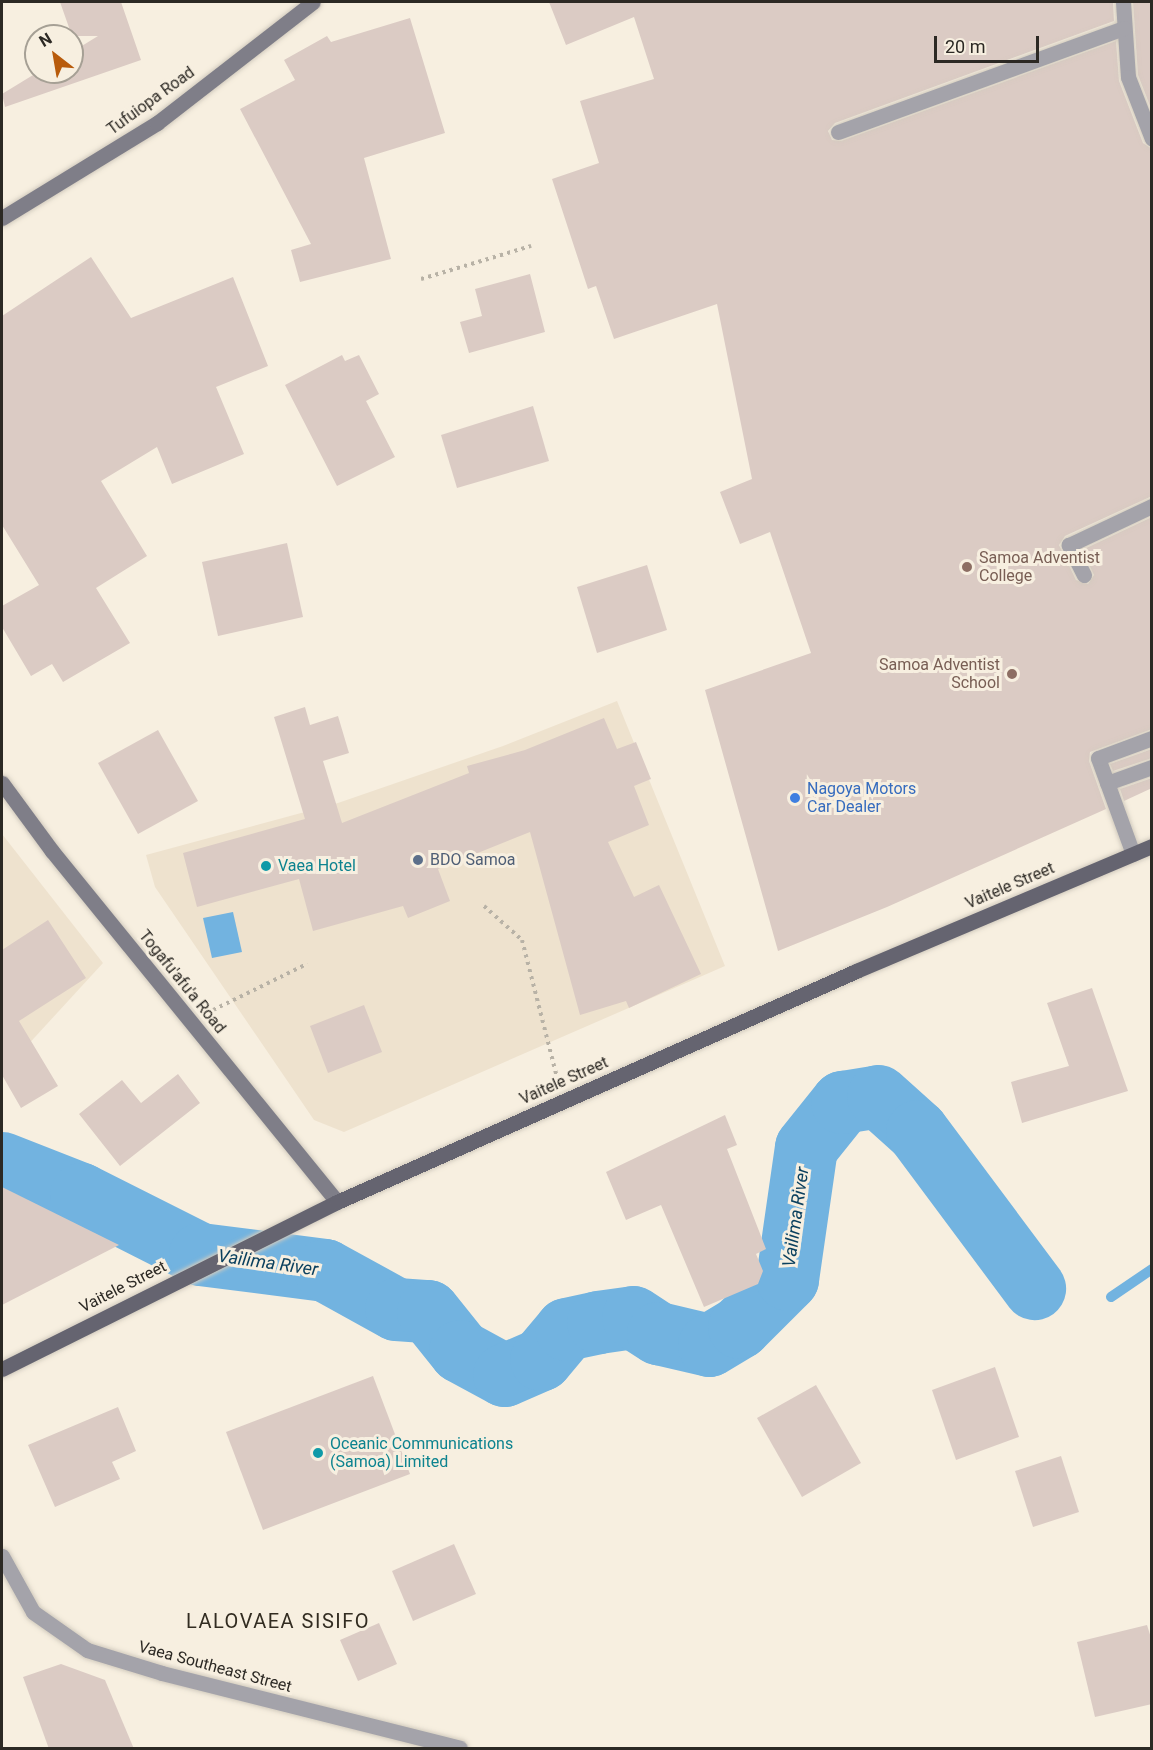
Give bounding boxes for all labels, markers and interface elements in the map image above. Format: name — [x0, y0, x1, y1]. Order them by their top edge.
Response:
north arrow — [24, 24, 84, 84]
scale bar — [937, 24, 1042, 62]
text: N — [36, 29, 55, 51]
text: 20 m — [945, 36, 985, 57]
street label: Tufuiopa Road — [104, 63, 198, 139]
place label: Samoa Adventist College — [979, 548, 1100, 586]
marker: Samoa Adventist College — [960, 560, 974, 574]
place label: Samoa Adventist School — [879, 655, 1000, 693]
marker: Samoa Adventist School — [1005, 667, 1019, 681]
place label: Nagoya Motors Car Dealer — [807, 779, 916, 817]
marker: Nagoya Motors Car Dealer — [788, 791, 802, 805]
place label: BDO Samoa — [430, 850, 516, 870]
marker: BDO Samoa — [411, 853, 425, 867]
place label: Vaea Hotel — [278, 856, 356, 876]
marker: Vaea Hotel — [259, 859, 273, 873]
street label: Vaitele Street — [963, 859, 1057, 913]
street label: Togafu'afu'a Road — [134, 927, 230, 1037]
street label: Vaitele Street — [517, 1053, 611, 1109]
water label: Vailima River — [778, 1166, 814, 1268]
water label: Vailima River — [217, 1245, 319, 1281]
street label: Vaitele Street — [76, 1257, 170, 1317]
place label: Oceanic Communications (Samoa) Limited — [330, 1434, 513, 1472]
marker: Oceanic Communications (Samoa) Limited — [311, 1446, 325, 1460]
district label: LALOVAEA SISIFO — [186, 1609, 370, 1633]
street label: Vaea Southeast Street — [136, 1637, 294, 1697]

